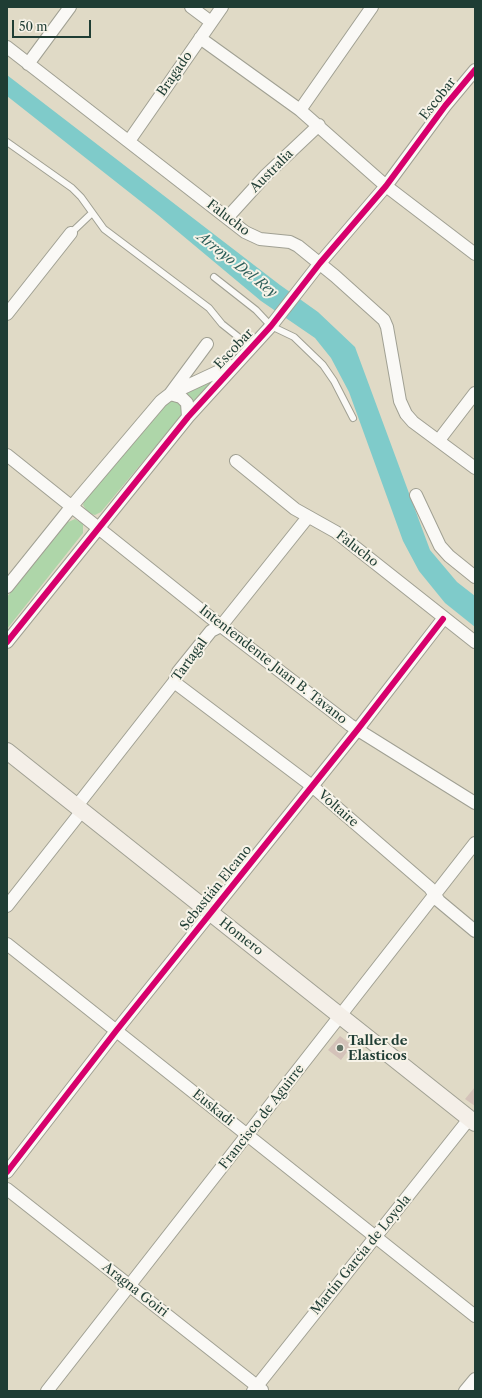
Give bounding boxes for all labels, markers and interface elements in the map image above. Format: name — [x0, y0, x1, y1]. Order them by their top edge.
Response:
scale bar — [14, 12, 93, 38]
text: 50 m — [19, 19, 48, 34]
street label: Bragado — [154, 49, 196, 99]
street label: Escobar — [417, 75, 459, 123]
street label: Australia — [247, 146, 297, 196]
street label: Falucho — [203, 197, 253, 239]
water label: Arroyo Del Rey — [194, 229, 280, 301]
street label: Escobar — [211, 326, 257, 372]
street label: Falucho — [333, 528, 381, 570]
street label: Intentendente Juan B. Tavano — [196, 602, 350, 728]
street label: Tartagal — [169, 635, 211, 685]
street label: Voltaire — [315, 787, 361, 831]
street label: Sebastián Elcano — [177, 842, 255, 934]
street label: Homero — [216, 915, 266, 959]
place label: Taller de Elasticos — [348, 1033, 407, 1064]
marker: Taller de Elasticos — [335, 1043, 345, 1053]
street label: Francisco de Aguirre — [216, 1062, 308, 1172]
street label: Euskadi — [189, 1087, 237, 1129]
street label: Martín García de Loyola — [308, 1192, 414, 1318]
street label: Aragna Goiri — [99, 1260, 171, 1320]

